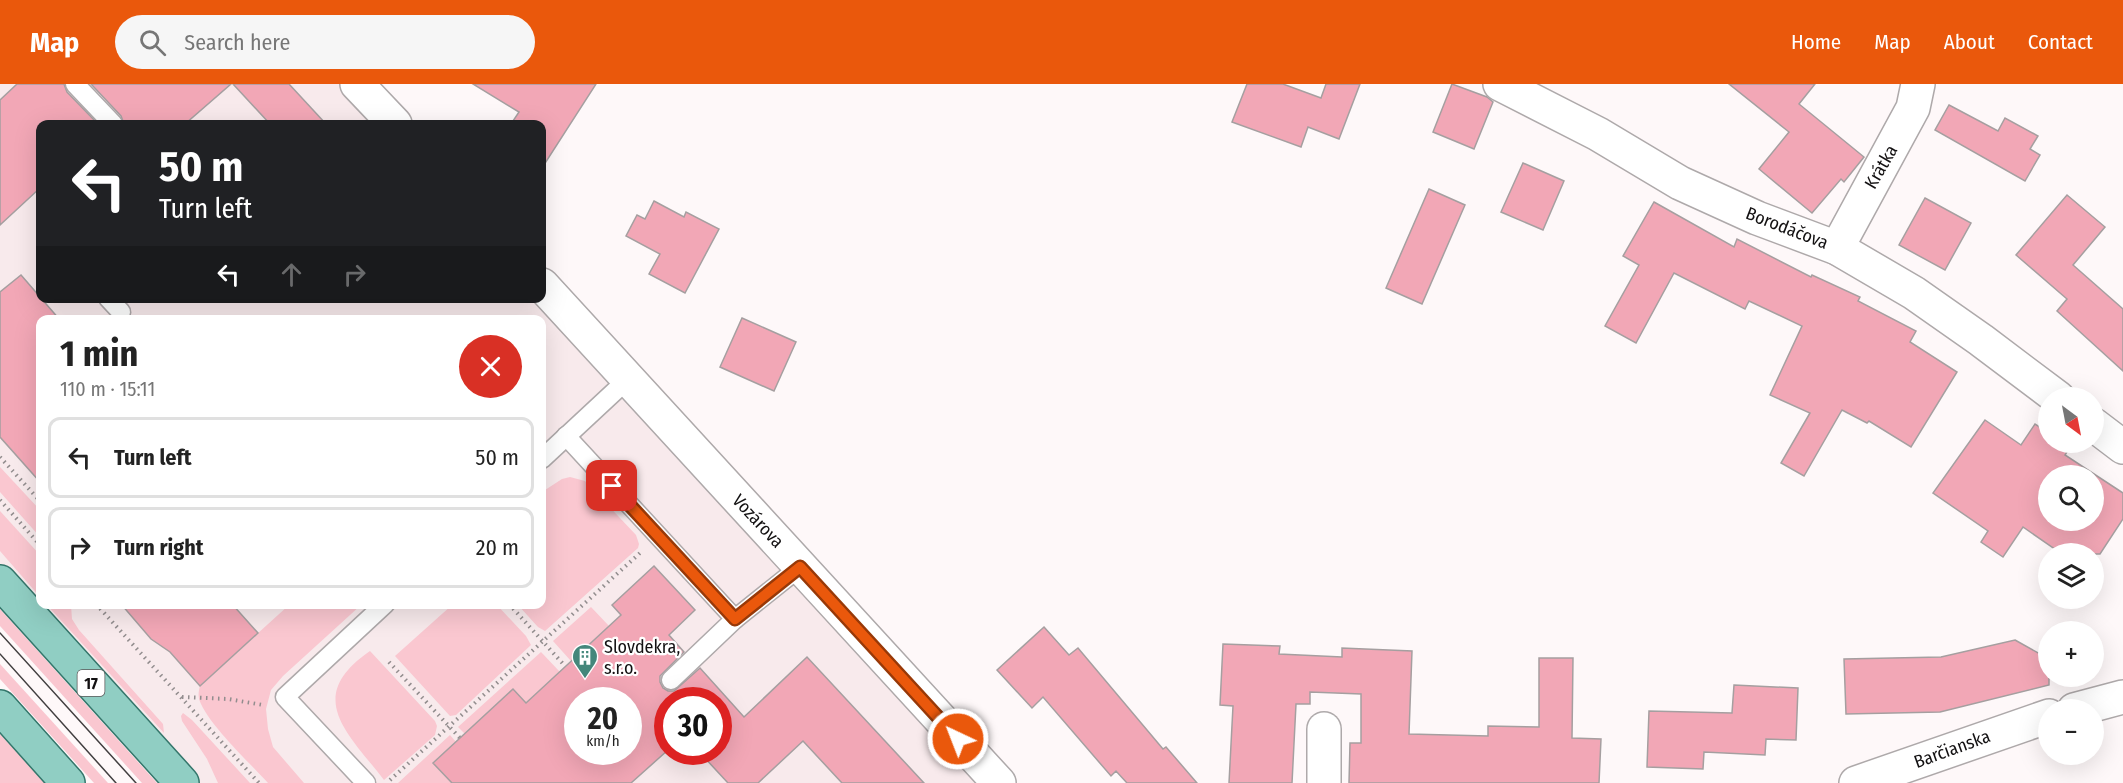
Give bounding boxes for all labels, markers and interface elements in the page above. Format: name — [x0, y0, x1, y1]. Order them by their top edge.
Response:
search box — [115, 15, 535, 69]
text: Map — [30, 26, 79, 59]
icon: search — [136, 26, 169, 59]
text: Search here — [184, 29, 290, 56]
text: Home — [1791, 29, 1841, 55]
text: Map — [1874, 29, 1911, 55]
text: About — [1944, 29, 1995, 55]
text: Contact — [2028, 29, 2093, 55]
street label: Krátka — [1860, 141, 1902, 193]
text: 50 m — [159, 142, 243, 192]
icon: left — [60, 144, 138, 222]
text: Turn left — [159, 193, 252, 225]
street label: Borodáčova — [1743, 202, 1831, 254]
icon: left — [212, 258, 245, 291]
icon: ahead — [275, 258, 308, 291]
icon: right — [338, 258, 371, 291]
text: 1 min — [60, 332, 138, 376]
button: close — [459, 335, 522, 398]
text: 110 m · 15:11 — [60, 377, 155, 401]
north arrow — [2038, 387, 2104, 453]
map controls — [2038, 387, 2104, 765]
icon: left — [63, 441, 96, 474]
text: Turn left — [114, 444, 192, 471]
text: 50 m — [475, 444, 519, 471]
pin — [586, 460, 637, 511]
button: search — [2038, 465, 2104, 531]
icon: arrive — [595, 469, 628, 502]
street label: Vozárova — [728, 490, 789, 553]
icon: right — [63, 531, 96, 564]
text: Turn right — [114, 534, 203, 561]
text: 20 m — [476, 534, 519, 561]
button: layers — [2038, 543, 2104, 609]
button: + — [2038, 621, 2104, 687]
place label: Slovdekra, s.r.o. — [604, 636, 680, 679]
building icon: Slovdekra, s.r.o. — [570, 642, 600, 680]
road number: 17 — [78, 670, 104, 696]
speed limit sign: 30 — [654, 687, 732, 765]
button: − — [2038, 699, 2104, 765]
text: 20 — [588, 701, 618, 737]
position arrow — [926, 707, 990, 771]
street label: Barčianska — [1911, 725, 1993, 773]
text: km/h — [586, 732, 620, 750]

